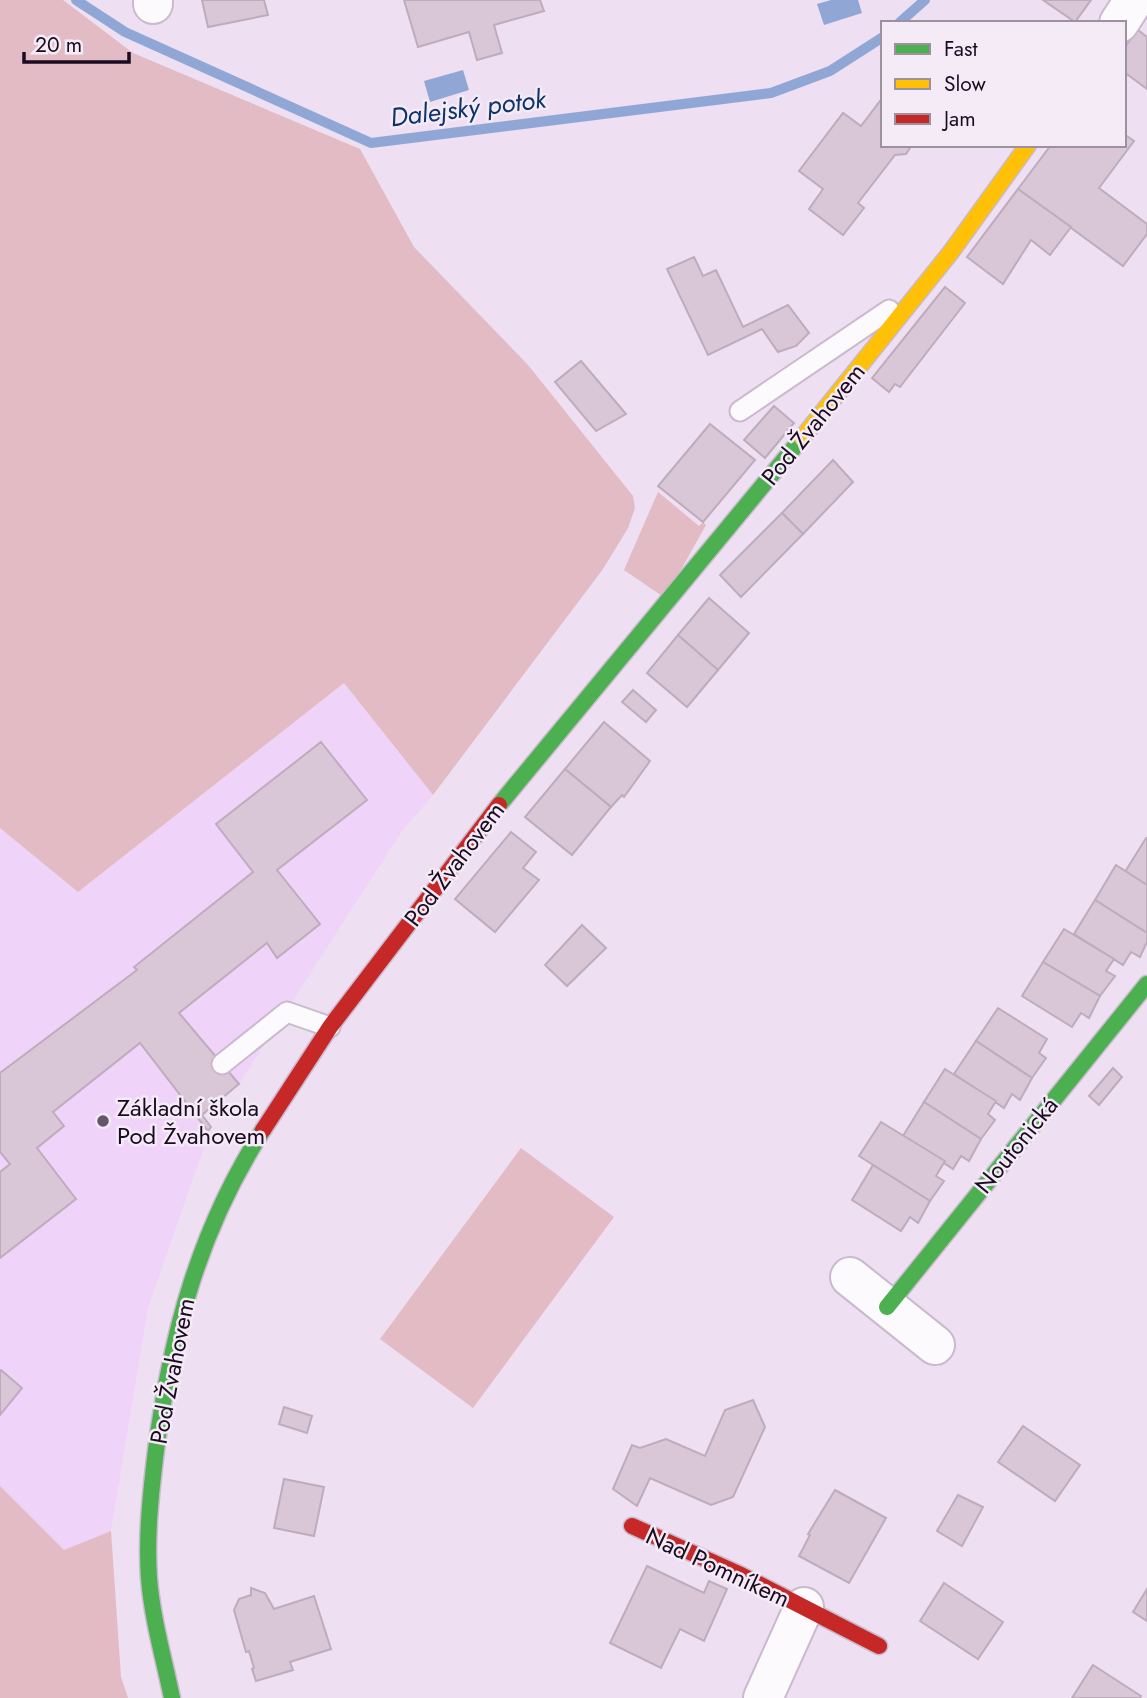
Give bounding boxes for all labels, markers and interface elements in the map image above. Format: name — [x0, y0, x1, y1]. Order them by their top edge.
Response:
scale bar — [24, 21, 130, 65]
legend — [881, 21, 1126, 147]
text: 20 m — [35, 30, 82, 60]
text: Fast — [944, 34, 977, 64]
text: Slow — [944, 69, 986, 99]
water label: Dalejský potok — [388, 79, 550, 136]
text: Jam — [941, 104, 976, 134]
street label: Pod Žvahovem — [753, 355, 873, 493]
street label: Pod Žvahovem — [395, 794, 513, 934]
street label: Noutonická — [966, 1089, 1066, 1201]
place label: Základní škola Pod Žvahovem — [117, 1090, 265, 1153]
marker: Základní škola Pod Žvahovem — [95, 1113, 111, 1129]
street label: Pod Žvahovem — [141, 1295, 203, 1447]
street label: Nad Pomníkem — [640, 1518, 796, 1616]

